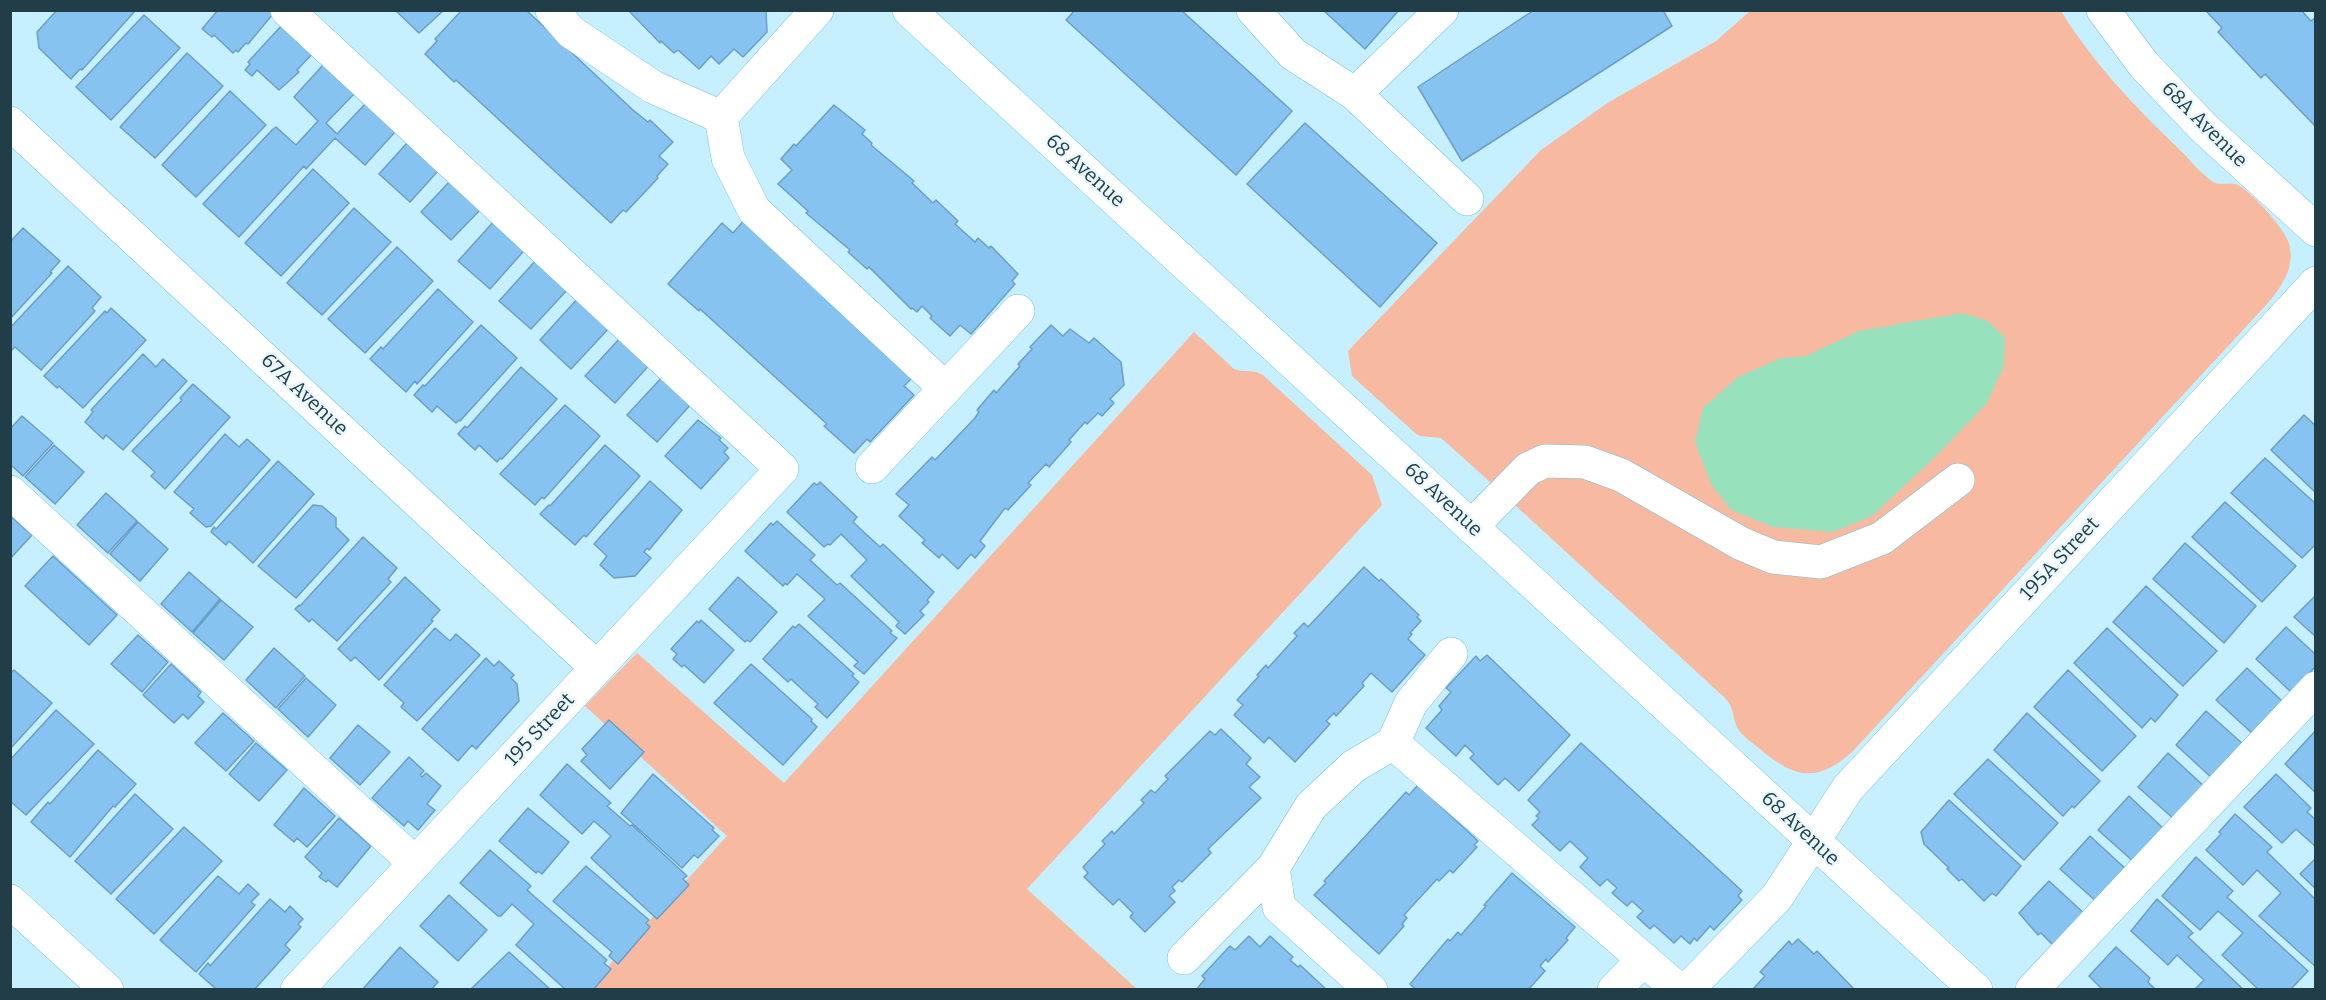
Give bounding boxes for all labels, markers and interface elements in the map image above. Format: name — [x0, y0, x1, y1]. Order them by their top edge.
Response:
street label: 68A Avenue — [2156, 77, 2252, 173]
street label: 68 Avenue — [1041, 129, 1129, 213]
street label: 67A Avenue — [256, 349, 352, 441]
street label: 68 Avenue — [1399, 458, 1487, 542]
street label: 195A Street — [2015, 512, 2105, 606]
street label: 195 Street — [500, 689, 580, 771]
street label: 68 Avenue — [1756, 787, 1844, 871]

